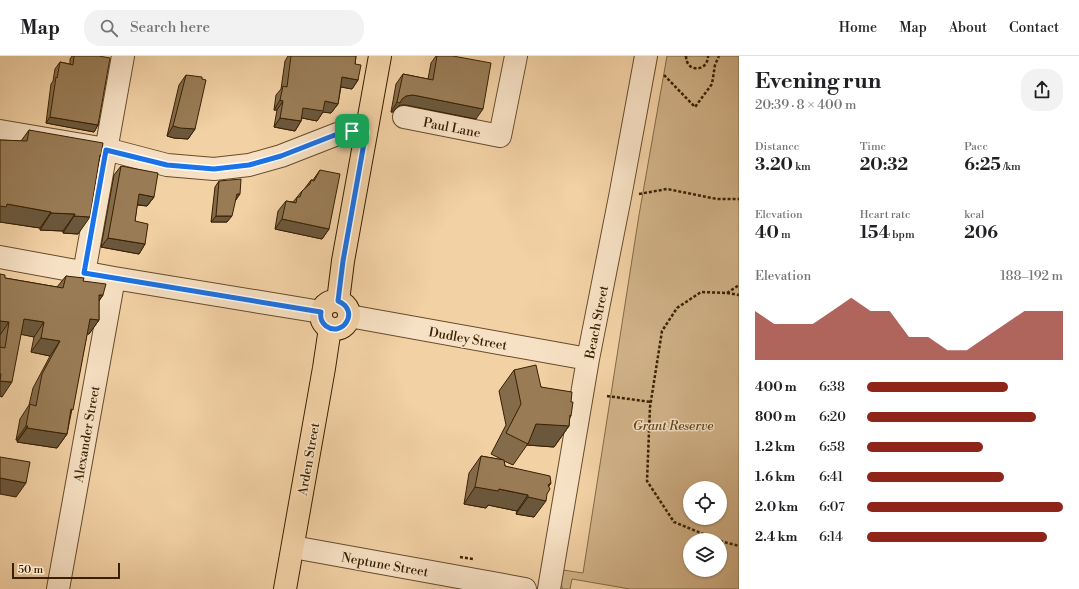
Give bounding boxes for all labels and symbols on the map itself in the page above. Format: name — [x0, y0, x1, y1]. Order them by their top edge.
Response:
pin — [335, 114, 369, 148]
street label: Paul Lane — [422, 115, 482, 141]
street label: Beach Street — [582, 284, 612, 361]
street label: Dudley Street — [427, 324, 509, 354]
street label: Alexander Street — [70, 384, 103, 485]
park label: Grant Reserve — [633, 418, 713, 434]
street label: Arden Street — [294, 421, 323, 498]
street label: Neptune Street — [340, 549, 430, 581]
scale bar — [12, 561, 120, 580]

